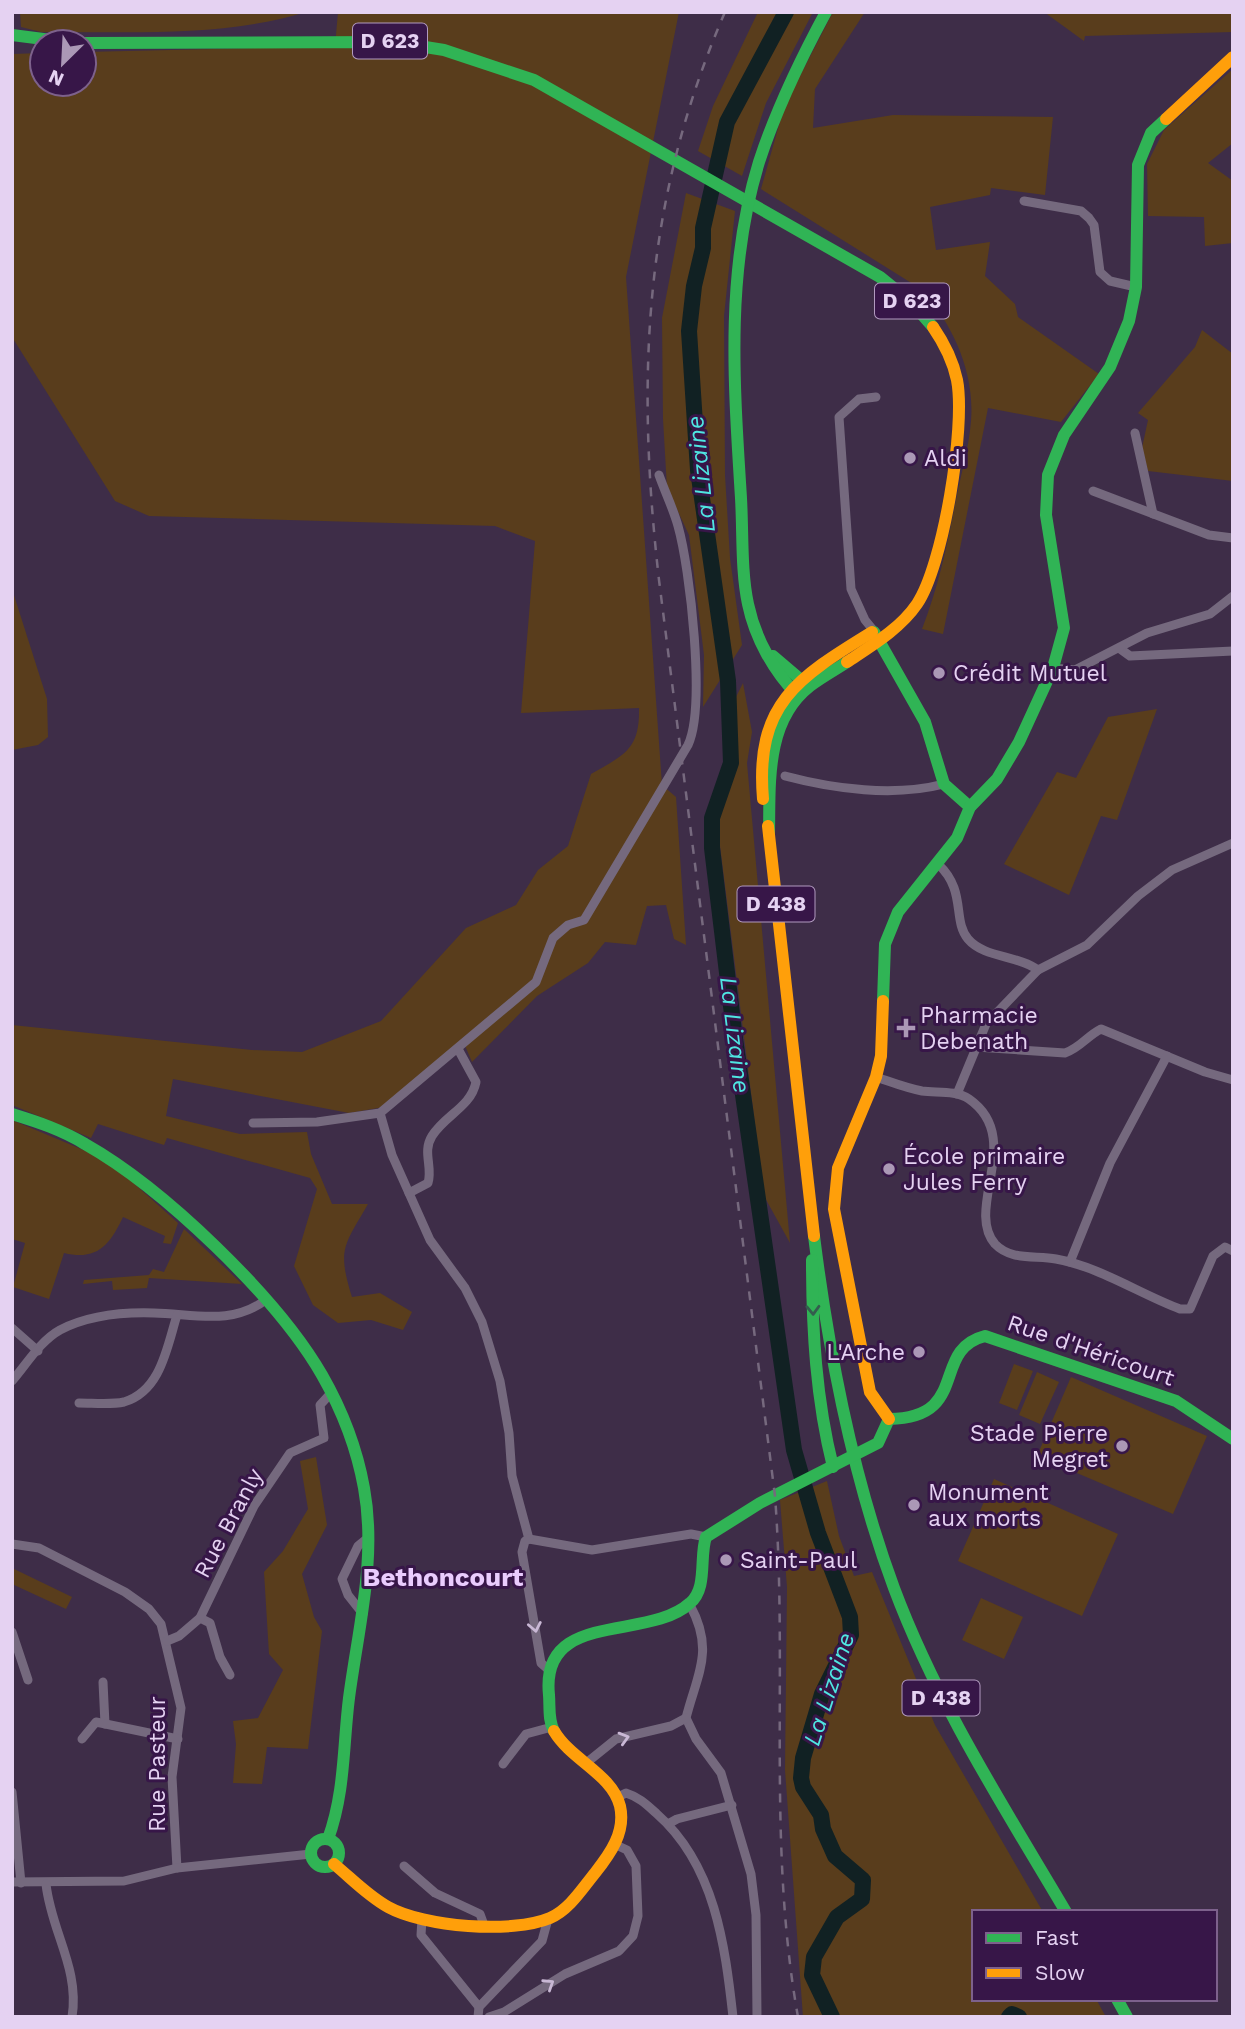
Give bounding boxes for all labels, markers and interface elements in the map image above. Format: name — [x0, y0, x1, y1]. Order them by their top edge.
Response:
road number: D 623 — [353, 23, 427, 58]
north arrow — [28, 28, 98, 98]
text: N — [45, 65, 67, 91]
road number: D 623 — [875, 284, 949, 318]
water label: La Lizaine — [681, 414, 721, 534]
place label: Aldi — [924, 445, 967, 472]
marker: Aldi — [902, 450, 918, 466]
place label: Crédit Mutuel — [953, 660, 1107, 687]
marker: Crédit Mutuel — [931, 665, 947, 681]
road number: D 438 — [738, 886, 814, 922]
water label: La Lizaine — [714, 975, 756, 1095]
place label: Pharmacie Debenath — [920, 1002, 1038, 1055]
marker: Pharmacie Debenath — [898, 1020, 914, 1036]
place label: École primaire Jules Ferry — [903, 1143, 1065, 1196]
marker: École primaire Jules Ferry — [881, 1161, 897, 1177]
one-way arrow — [805, 1304, 820, 1315]
street label: Rue d'Héricourt — [1004, 1309, 1178, 1392]
place label: L'Arche — [826, 1339, 905, 1366]
marker: L'Arche — [911, 1344, 927, 1360]
place label: Stade Pierre Megret — [970, 1420, 1108, 1473]
marker: Stade Pierre Megret — [1114, 1438, 1130, 1454]
street label: Rue Branly — [188, 1464, 269, 1583]
place label: Monument aux morts — [928, 1479, 1049, 1532]
marker: Monument aux morts — [906, 1497, 922, 1513]
place label: Saint-Paul — [740, 1547, 857, 1574]
marker: Saint-Paul — [718, 1552, 734, 1568]
district label: Bethoncourt — [363, 1562, 524, 1592]
one-way arrow — [526, 1621, 541, 1633]
water label: La Lizaine — [798, 1629, 860, 1749]
road number: D 438 — [902, 1680, 979, 1716]
street label: Rue Pasteur — [144, 1696, 171, 1832]
one-way arrow — [618, 1731, 630, 1746]
legend — [972, 1910, 1217, 2001]
text: Fast — [1035, 1925, 1079, 1950]
text: Slow — [1035, 1960, 1085, 1985]
one-way arrow — [541, 1980, 554, 1993]

